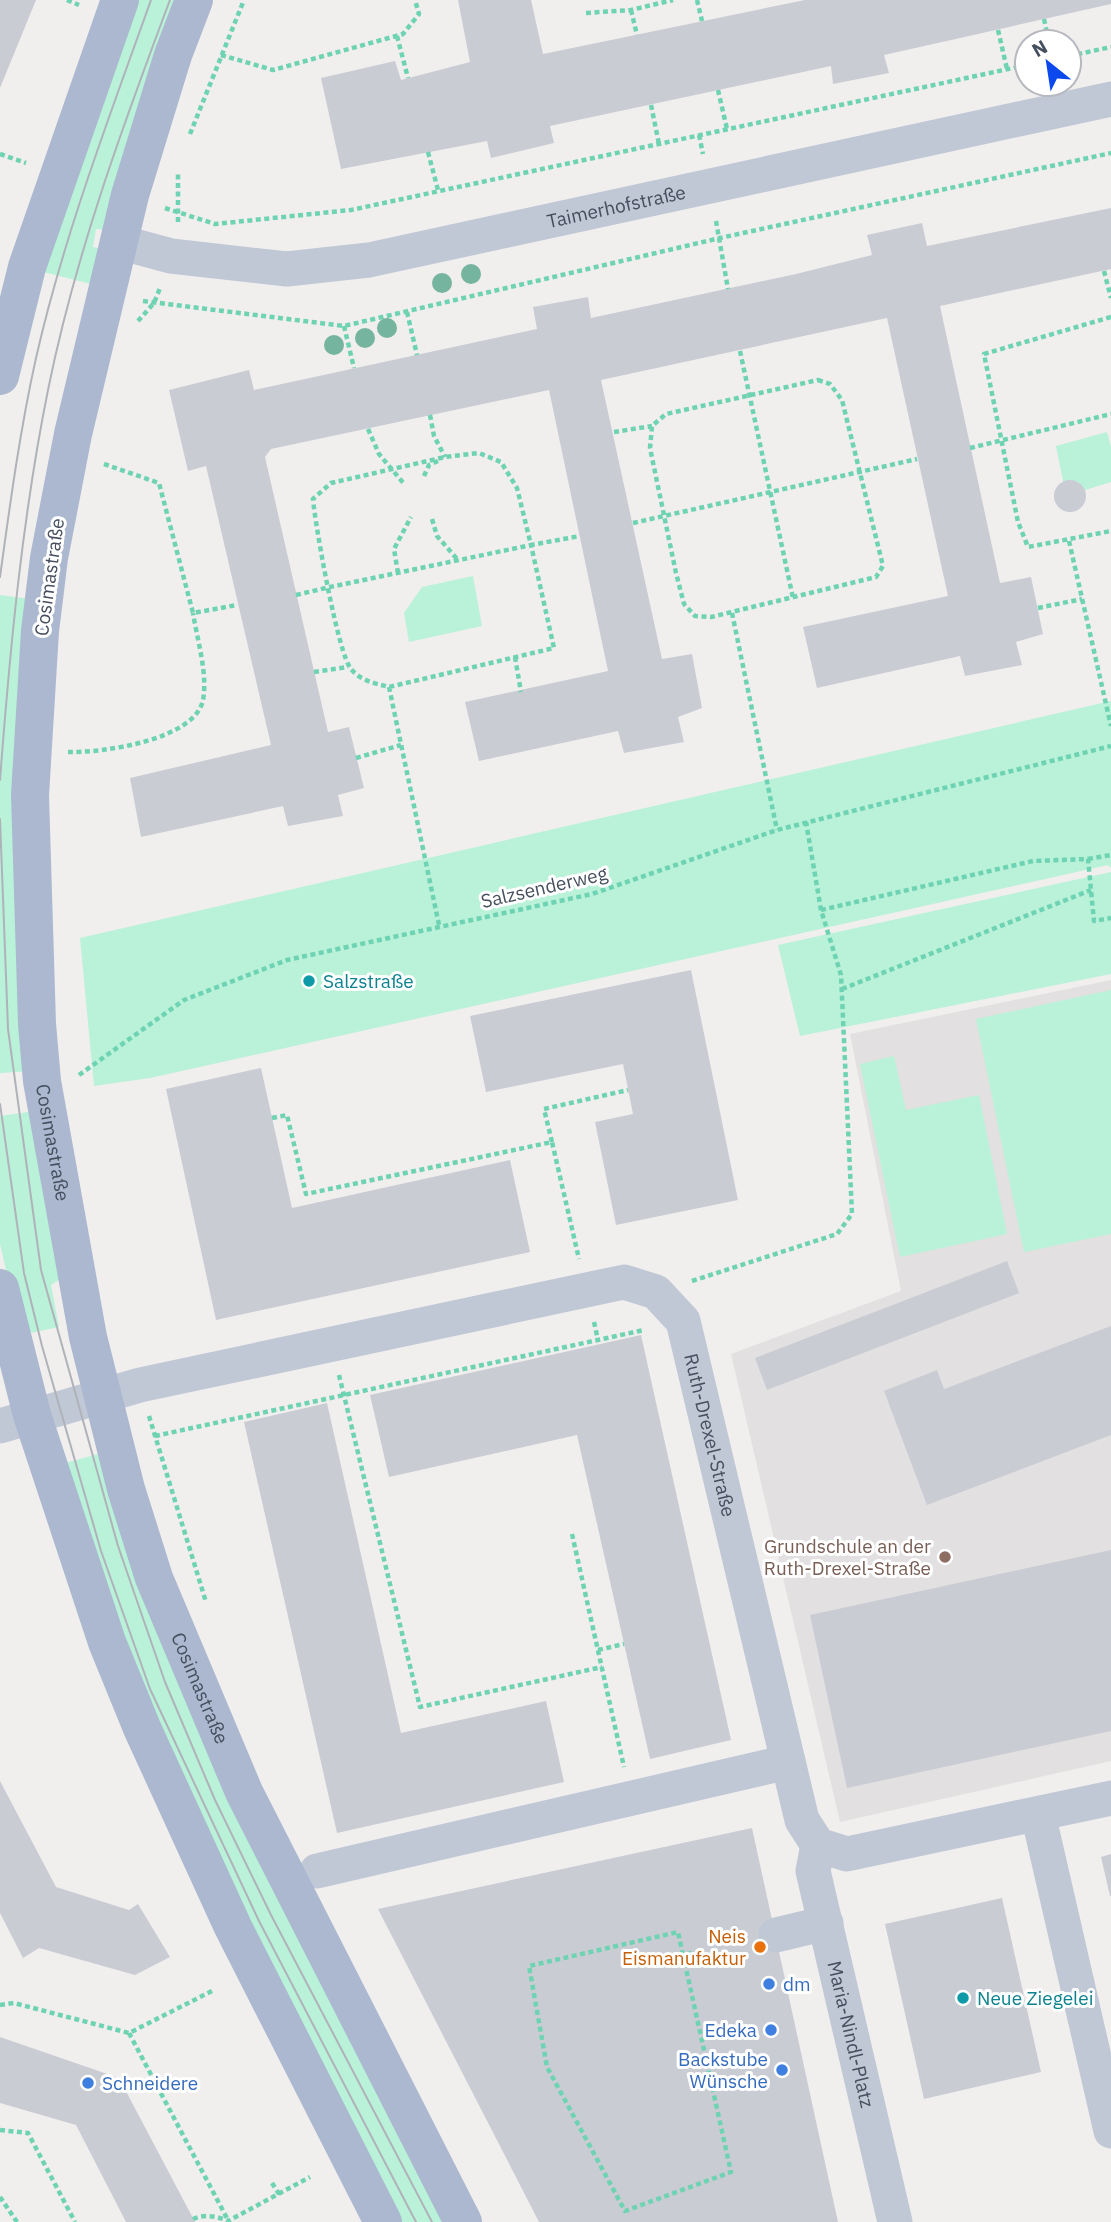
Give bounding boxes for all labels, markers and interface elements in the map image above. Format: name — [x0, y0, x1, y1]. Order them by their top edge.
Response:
north arrow — [1013, 28, 1083, 98]
text: N — [1028, 34, 1051, 62]
street label: Taimerhofstraße — [545, 180, 688, 233]
street label: Cosimastraße — [29, 517, 69, 637]
street label: Salzsenderweg — [478, 861, 610, 913]
place label: Salzstraße — [323, 969, 414, 993]
marker: Salzstraße — [301, 973, 317, 989]
street label: Cosimastraße — [31, 1082, 75, 1203]
street label: Ruth-Drexel-Straße — [679, 1351, 741, 1519]
place label: Grundschule an der Ruth-Drexel-Straße — [764, 1534, 931, 1580]
marker: Grundschule an der Ruth-Drexel-Straße — [937, 1549, 953, 1565]
street label: Cosimastraße — [166, 1629, 234, 1747]
place label: Neis Eismanufaktur — [622, 1924, 746, 1970]
marker: Neis Eismanufaktur — [752, 1939, 768, 1955]
street label: Maria-Nindl-Platz — [822, 1958, 880, 2110]
place label: dm — [783, 1972, 811, 1996]
marker: dm — [761, 1976, 777, 1992]
place label: Neue Ziegelei — [977, 1986, 1093, 2010]
marker: Neue Ziegelei — [955, 1990, 971, 2006]
place label: Edeka — [705, 2018, 757, 2042]
marker: Edeka — [763, 2022, 779, 2038]
place label: Backstube Wünsche — [678, 2047, 768, 2093]
marker: Backstube Wünsche — [774, 2062, 790, 2078]
place label: Schneidere — [102, 2071, 198, 2095]
marker: Schneidere — [80, 2075, 96, 2091]

